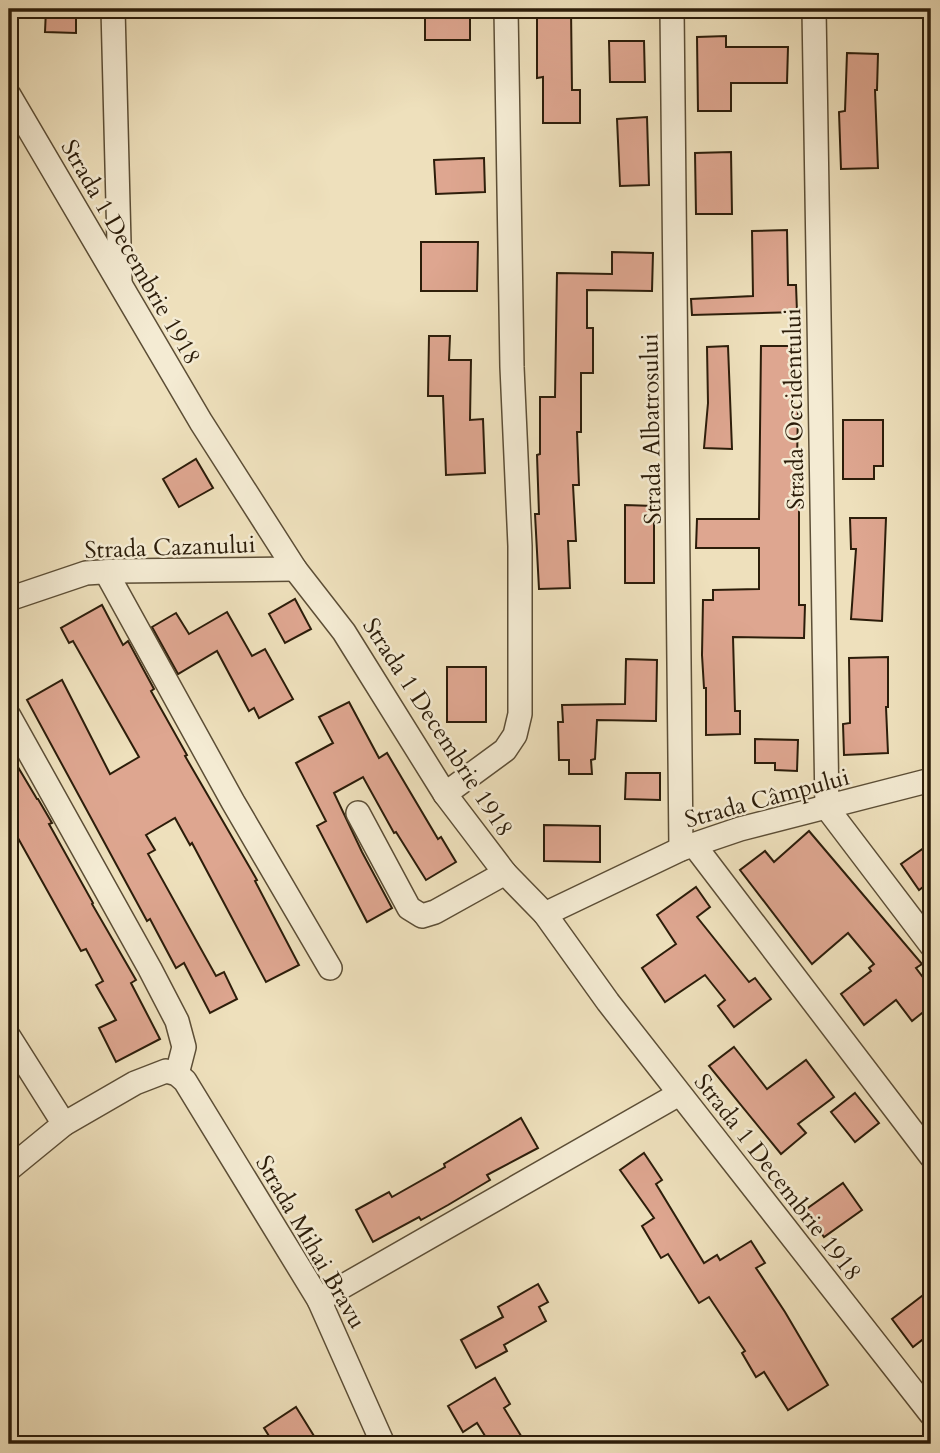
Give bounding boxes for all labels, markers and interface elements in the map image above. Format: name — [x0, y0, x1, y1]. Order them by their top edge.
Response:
street label: Strada 1 Decembrie 1918 — [53, 134, 208, 371]
street label: Strada Occidentului — [776, 308, 813, 510]
street label: Strada Albatrosului — [633, 333, 670, 525]
street label: Strada Cazanului — [84, 528, 256, 567]
street label: Strada 1 Decembrie 1918 — [354, 612, 521, 843]
street label: Strada Câmpului — [681, 761, 853, 836]
street label: Strada 1 Decembrie 1918 — [686, 1067, 869, 1288]
street label: Strada Mihai Bravu — [247, 1149, 374, 1335]

